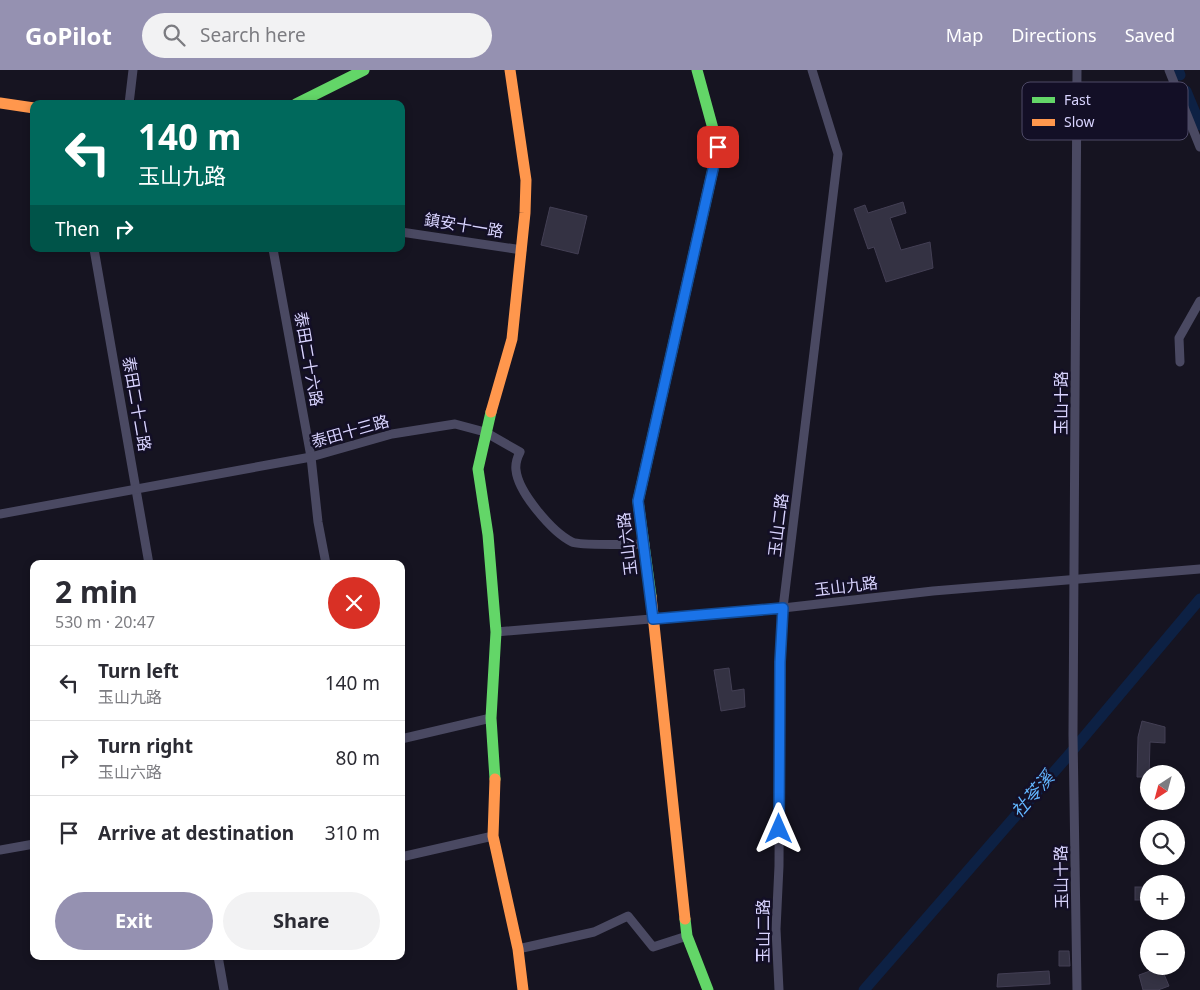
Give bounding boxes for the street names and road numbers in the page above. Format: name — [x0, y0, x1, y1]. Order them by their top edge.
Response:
street label: 鎮安十一路 — [423, 208, 505, 242]
street label: 泰田二十六路 — [290, 310, 328, 408]
street label: 泰田二十二路 — [118, 355, 156, 453]
street label: 玉山十路 — [1050, 371, 1072, 435]
street label: 泰田十三路 — [309, 409, 391, 453]
street label: 玉山二路 — [763, 492, 793, 558]
street label: 玉山六路 — [612, 511, 642, 577]
street label: 玉山九路 — [813, 571, 879, 601]
street label: 玉山十路 — [1049, 845, 1073, 909]
street label: 玉山二路 — [752, 899, 774, 963]

